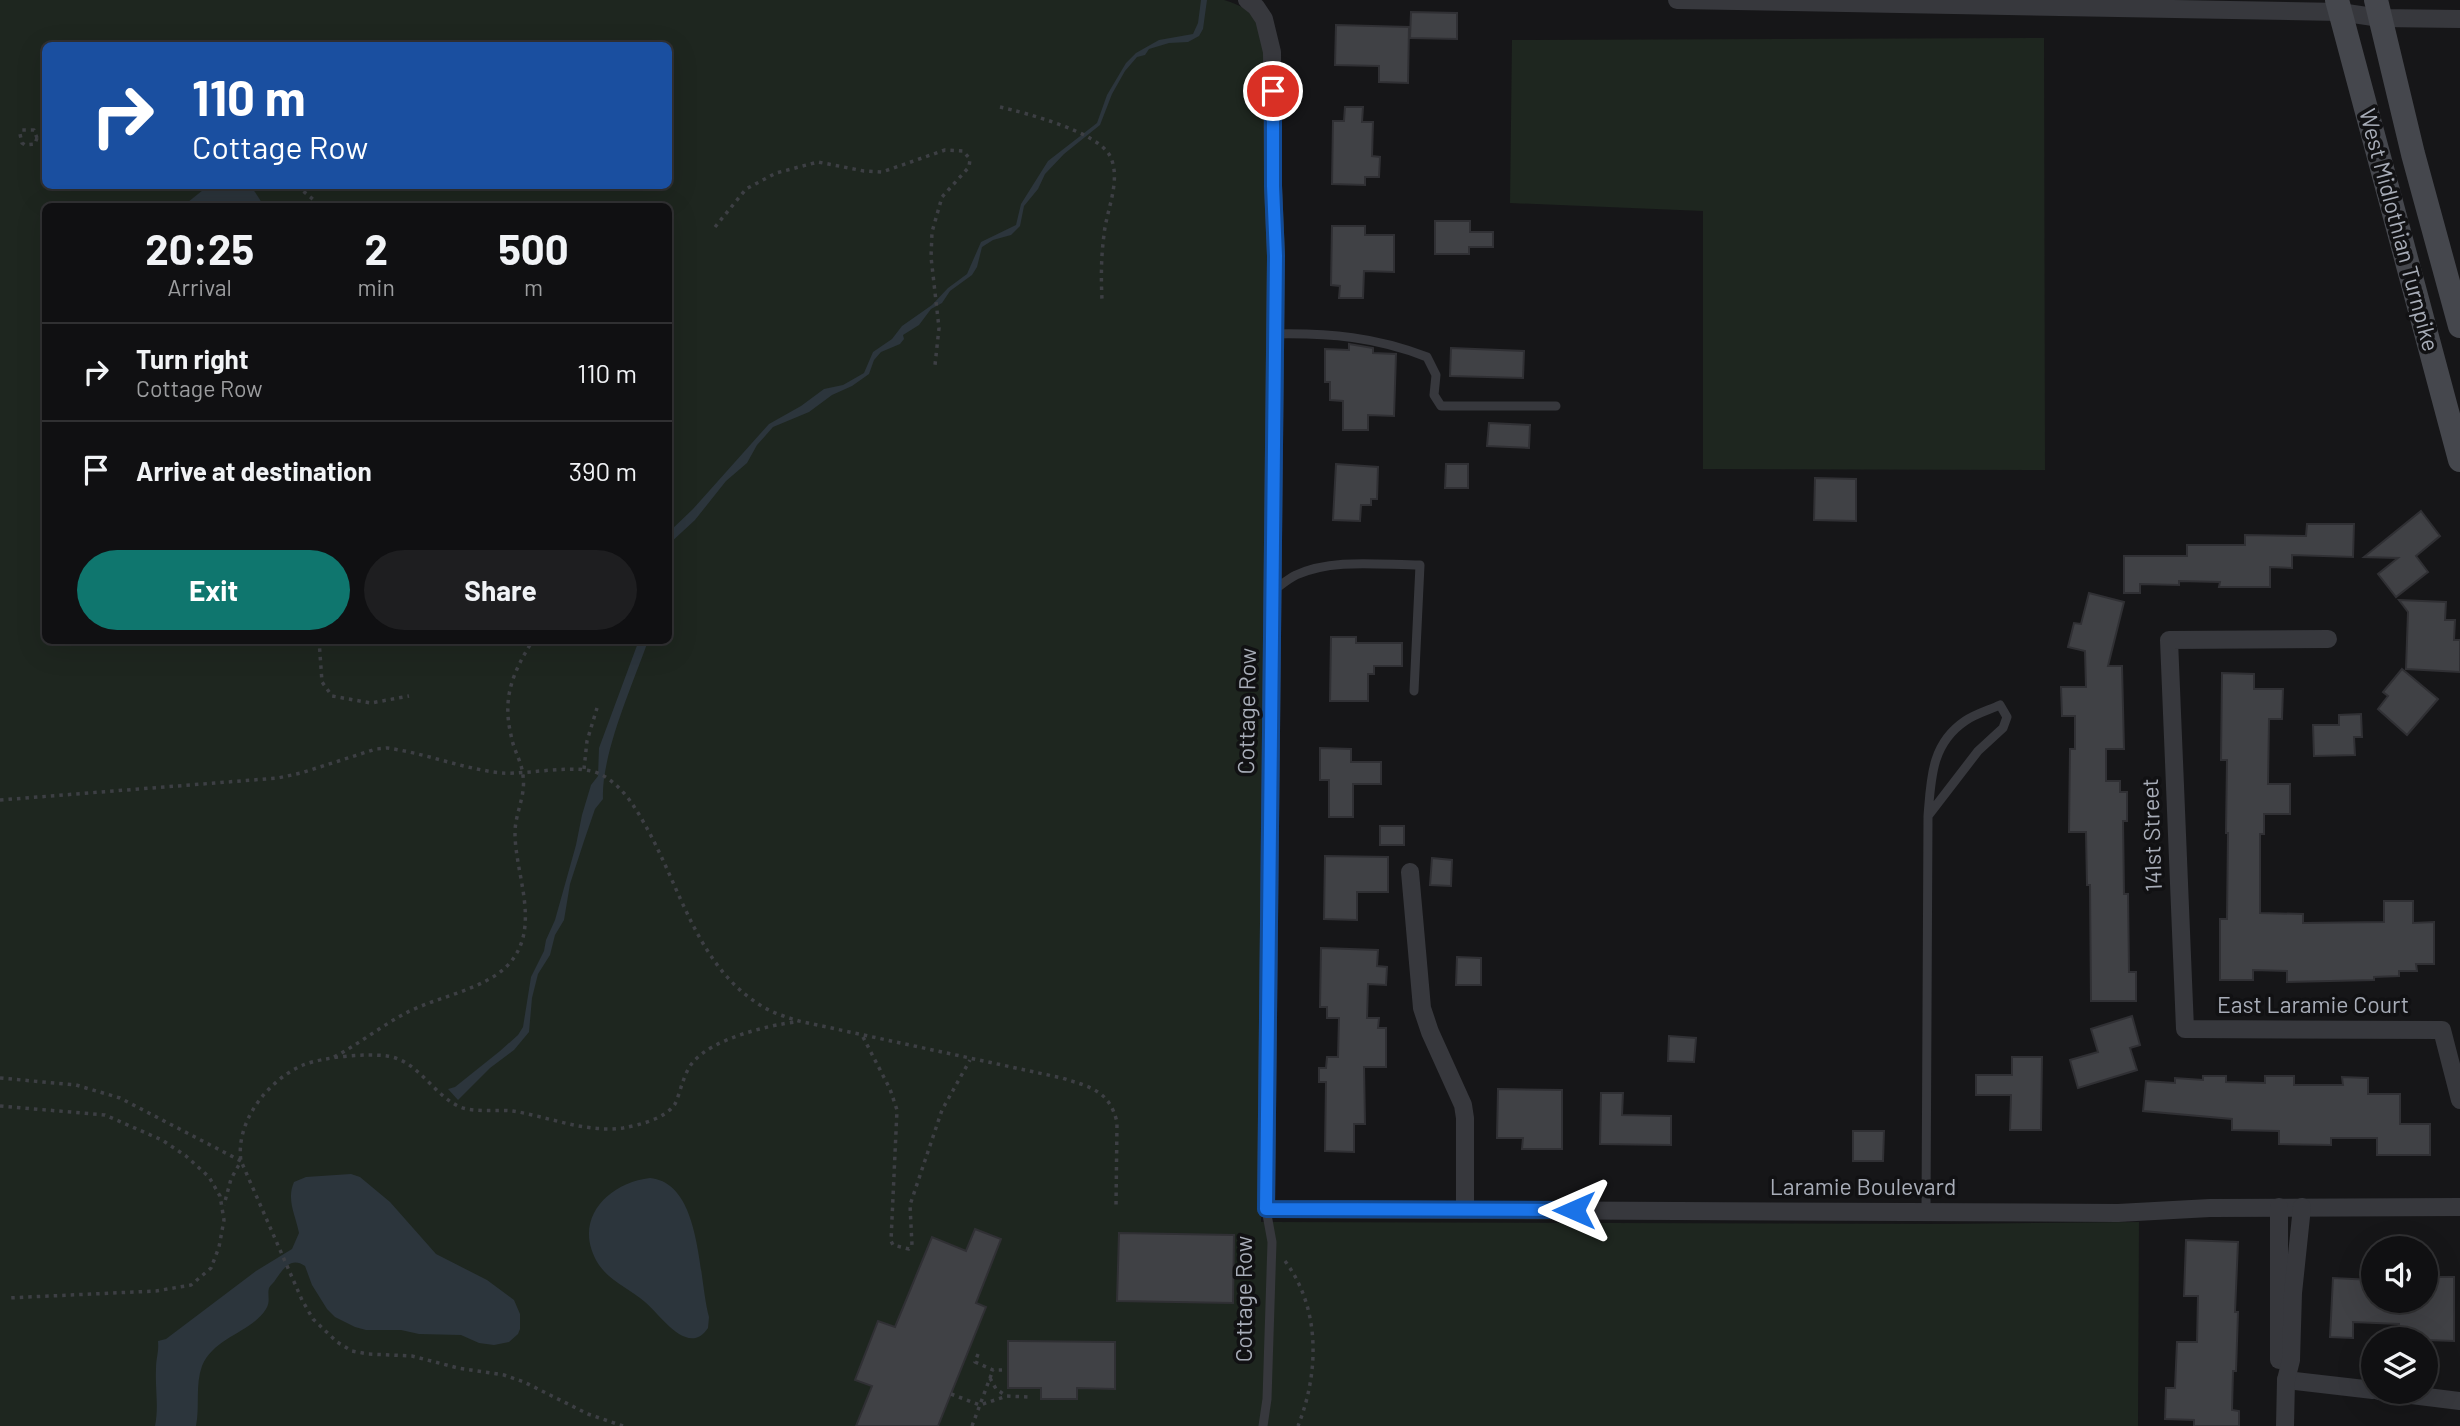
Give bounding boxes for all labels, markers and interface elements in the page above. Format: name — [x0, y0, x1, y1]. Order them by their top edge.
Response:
pin — [1243, 61, 1303, 121]
text: 110 m — [192, 67, 306, 126]
icon: right — [77, 70, 168, 161]
icon: arrive — [1254, 72, 1292, 110]
street label: West Midlothian Turnpike — [2354, 105, 2446, 354]
text: Cottage Row — [192, 127, 368, 165]
text: 20:25 — [145, 223, 254, 273]
text: 2 — [364, 223, 388, 273]
text: 500 — [498, 223, 569, 273]
text: Arrival — [168, 273, 232, 301]
text: min — [358, 273, 395, 301]
text: m — [524, 273, 543, 301]
text: Turn right — [136, 343, 249, 374]
icon: right — [77, 353, 115, 391]
text: 110 m — [577, 357, 637, 388]
text: Cottage Row — [136, 374, 263, 402]
icon: arrive — [77, 451, 115, 489]
text: Arrive at destination — [136, 455, 372, 486]
text: 390 m — [569, 455, 637, 486]
button: Exit — [77, 550, 350, 630]
button: Share — [364, 550, 637, 630]
street label: Cottage Row — [1231, 647, 1261, 775]
street label: 141st Street — [2135, 778, 2167, 892]
street label: East Laramie Court — [2217, 990, 2409, 1018]
street label: Laramie Boulevard — [1770, 1172, 1956, 1200]
position arrow — [1537, 1173, 1611, 1247]
street label: Cottage Row — [1229, 1236, 1257, 1362]
map controls — [2361, 1236, 2438, 1404]
button: sound — [2361, 1236, 2438, 1313]
button: layers — [2361, 1327, 2438, 1404]

